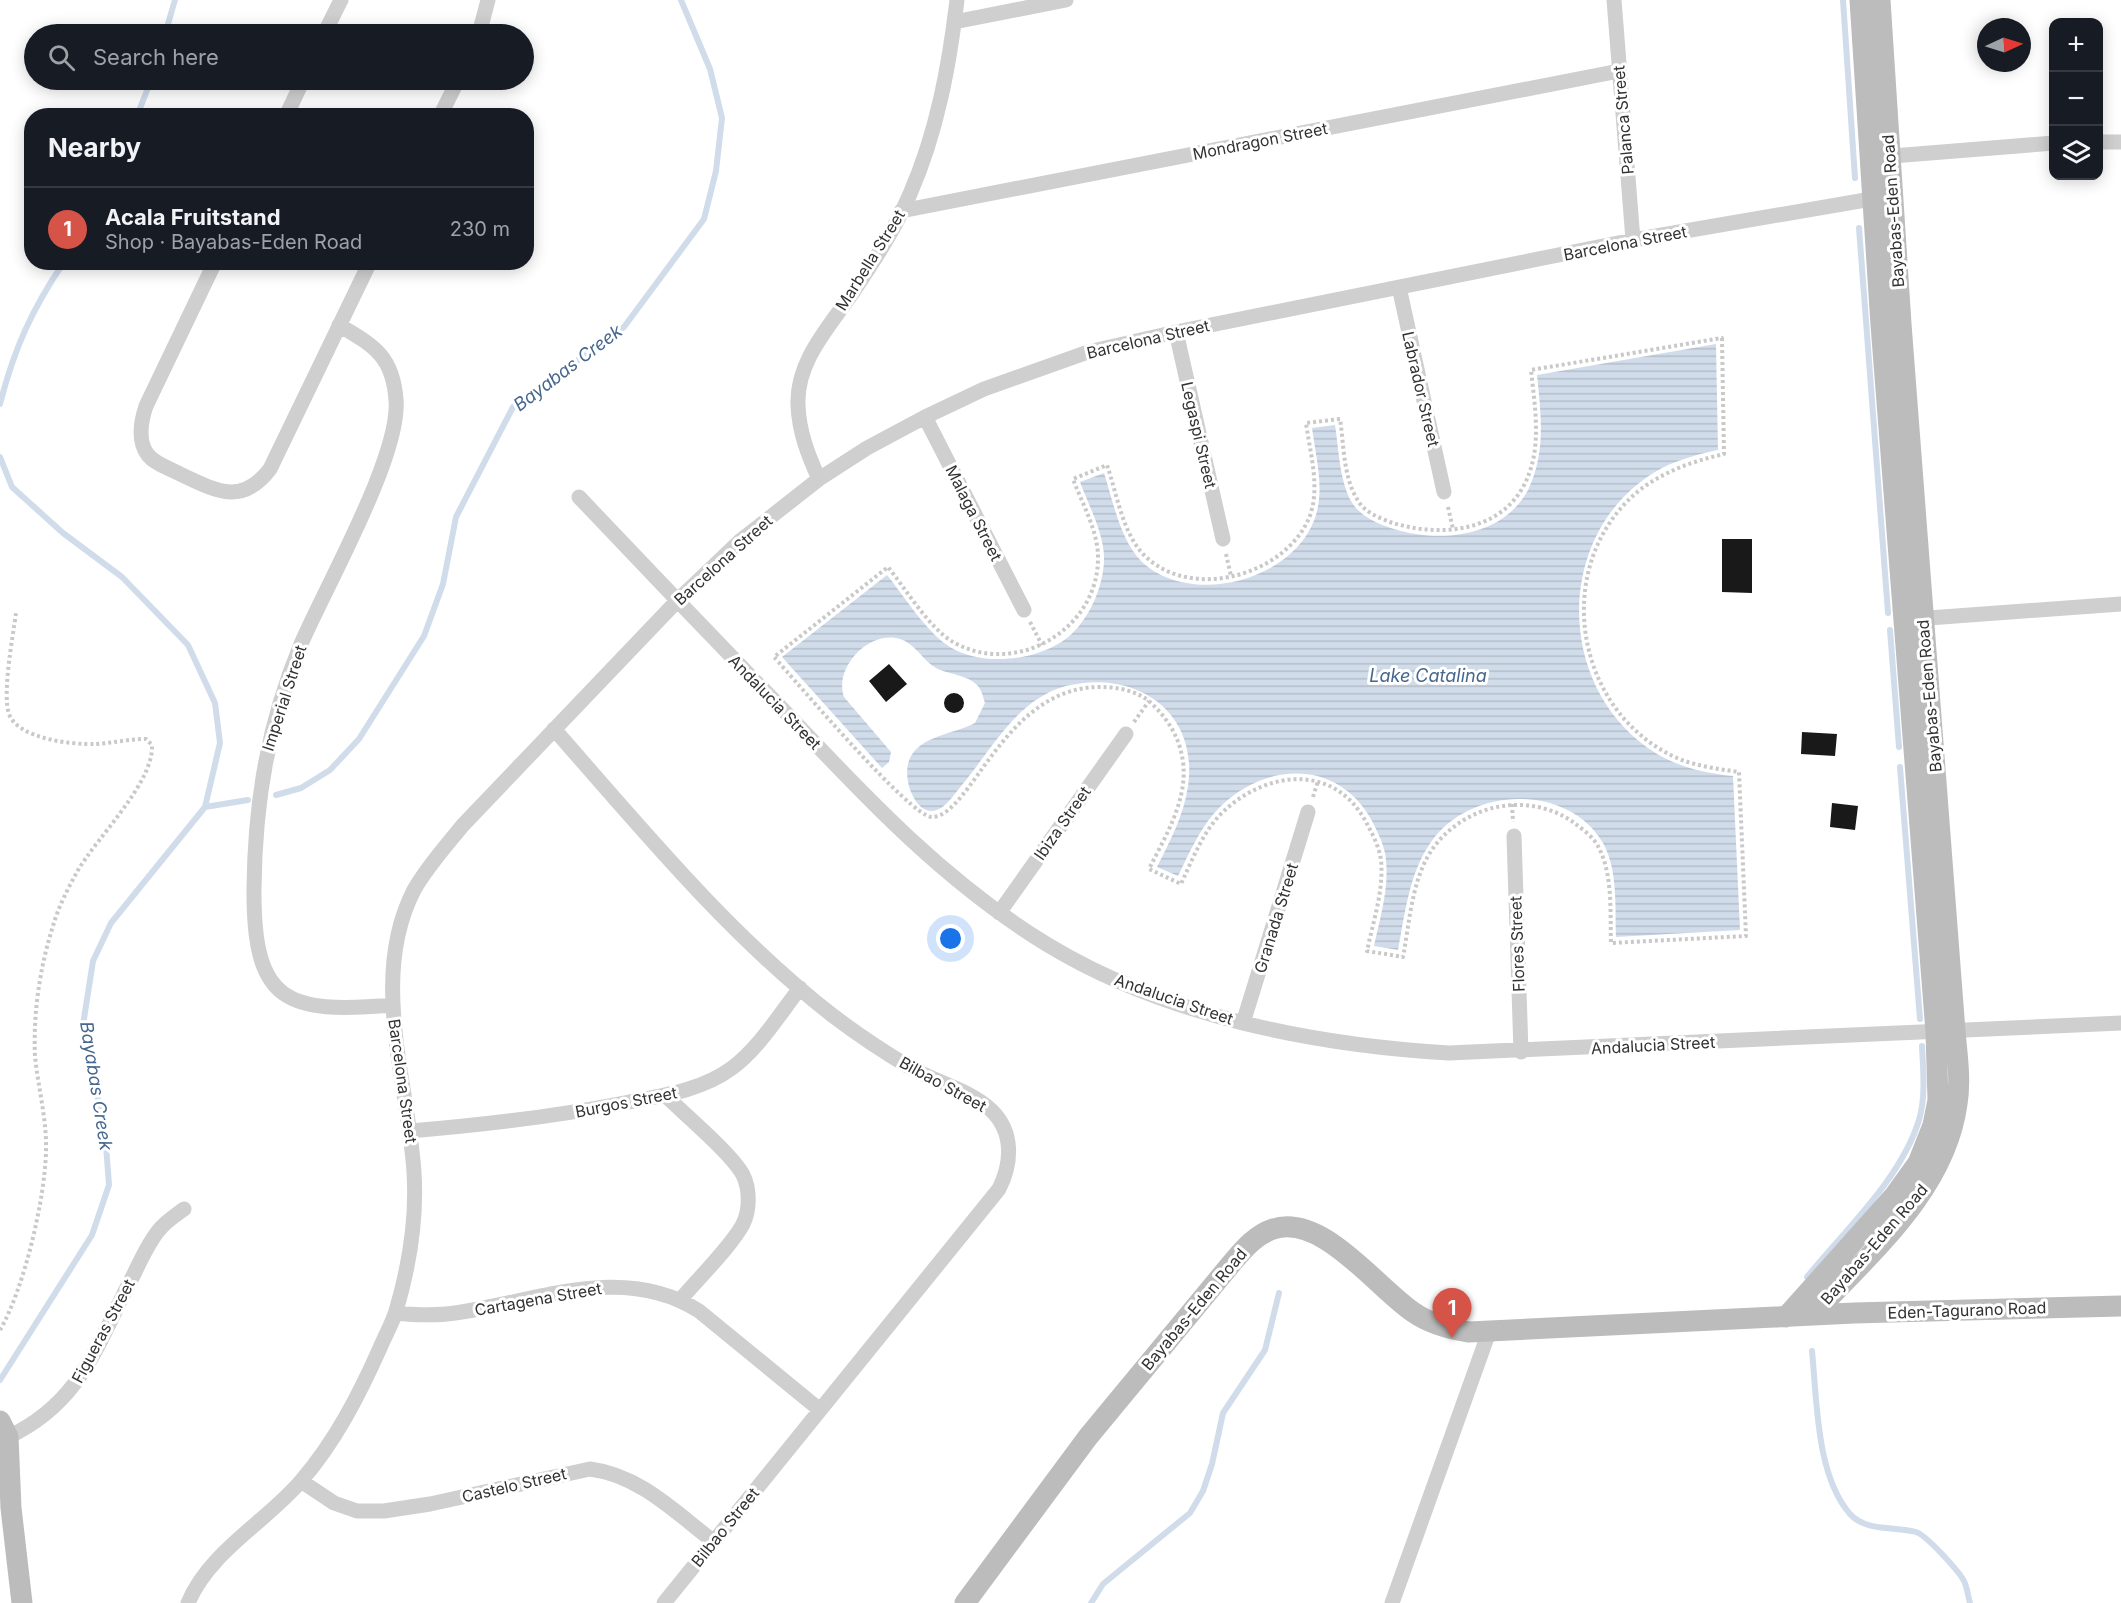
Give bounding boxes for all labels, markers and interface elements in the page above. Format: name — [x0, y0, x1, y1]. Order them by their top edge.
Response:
north arrow — [1977, 18, 2031, 72]
map controls — [2049, 18, 2103, 180]
button: + — [2049, 18, 2103, 72]
search box — [24, 24, 534, 90]
icon: search — [45, 41, 78, 74]
text: Search here — [93, 44, 219, 70]
street label: Palanca Street — [1608, 65, 1638, 175]
button: − — [2049, 72, 2103, 126]
street label: Mondragon Street — [1191, 118, 1329, 164]
button: layers — [2049, 126, 2103, 180]
text: Nearby — [48, 132, 141, 163]
street label: Bayabas-Eden Road — [1878, 134, 1908, 288]
text: Acala Fruitstand — [105, 204, 281, 230]
street label: Marbella Street — [831, 206, 909, 314]
text: 1 — [63, 217, 72, 241]
text: 230 m — [450, 217, 510, 241]
street label: Barcelona Street — [1562, 221, 1688, 265]
text: Shop · Bayabas-Eden Road — [105, 230, 362, 254]
street label: Barcelona Street — [1085, 315, 1211, 363]
water label: Bayabas Creek — [509, 319, 627, 415]
street label: Labrador Street — [1398, 329, 1444, 449]
street label: Legaspi Street — [1177, 380, 1221, 490]
street label: Malaga Street — [941, 462, 1007, 564]
street label: Barcelona Street — [670, 511, 776, 609]
street label: Bayabas-Eden Road — [1912, 619, 1946, 773]
street label: Imperial Street — [257, 643, 311, 753]
street label: Andalucia Street — [725, 650, 825, 754]
water label: Lake Catalina — [1369, 665, 1487, 686]
street label: Ibiza Street — [1029, 782, 1095, 864]
street label: Granada Street — [1250, 861, 1302, 975]
street label: Flores Street — [1505, 896, 1529, 992]
your location — [936, 924, 965, 953]
street label: Andalucia Street — [1112, 969, 1236, 1029]
street label: Barcelona Street — [384, 1018, 422, 1144]
water label: Bayabas Creek — [76, 1020, 117, 1153]
street label: Andalucia Street — [1590, 1032, 1716, 1058]
street label: Bilbao Street — [896, 1052, 990, 1116]
street label: Burgos Street — [573, 1082, 679, 1122]
street label: Bayabas-Eden Road — [1816, 1180, 1932, 1308]
street label: Bayabas-Eden Road — [1137, 1244, 1251, 1374]
street label: Figueras Street — [67, 1276, 139, 1386]
street label: Cartagena Street — [473, 1278, 603, 1320]
pin: 1 — [1432, 1288, 1472, 1338]
street label: Eden-Tagurano Road — [1887, 1297, 2047, 1323]
street label: Castelo Street — [460, 1463, 568, 1507]
street label: Bilbao Street — [687, 1483, 763, 1571]

